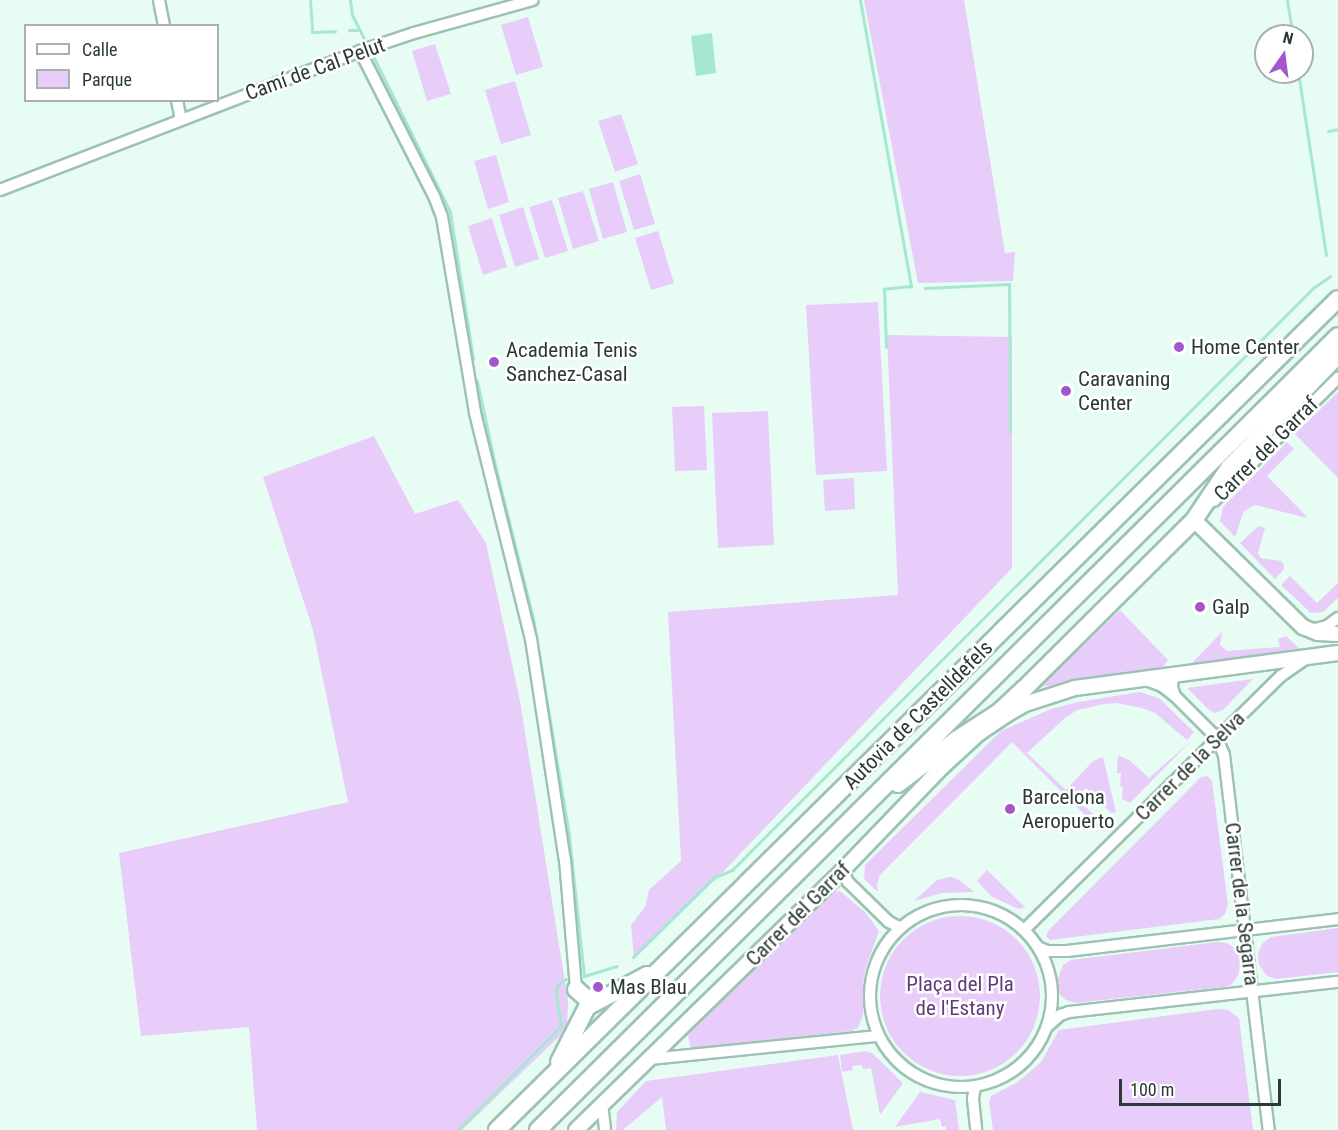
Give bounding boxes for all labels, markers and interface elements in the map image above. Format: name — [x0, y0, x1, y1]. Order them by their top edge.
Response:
legend — [24, 24, 219, 102]
north arrow — [1254, 24, 1314, 84]
text: N — [1281, 28, 1295, 48]
street label: Camí de Cal Pelut — [242, 32, 388, 106]
text: Calle — [82, 39, 118, 60]
text: Parque — [82, 69, 132, 90]
place label: Home Center — [1191, 334, 1299, 360]
place label: Academia Tenis Sanchez-Casal — [506, 337, 638, 387]
marker: Home Center — [1172, 340, 1186, 354]
marker: Academia Tenis Sanchez-Casal — [487, 355, 501, 369]
place label: Caravaning Center — [1078, 366, 1170, 416]
marker: Caravaning Center — [1059, 384, 1073, 398]
street label: Carrer del Garraf — [1209, 392, 1323, 506]
place label: Galp — [1212, 594, 1250, 620]
marker: Galp — [1193, 600, 1207, 614]
street label: Autovia de Castelldefels — [838, 635, 998, 795]
street label: Carrer de la Selva — [1130, 706, 1250, 826]
place label: Barcelona Aeropuerto — [1022, 784, 1115, 834]
marker: Barcelona Aeropuerto — [1003, 802, 1017, 816]
street label: Carrer de la Segarra — [1220, 821, 1264, 987]
street label: Carrer del Garraf — [741, 857, 855, 971]
park label: Plaça del Pla de l'Estany — [906, 971, 1014, 1021]
place label: Mas Blau — [610, 974, 687, 1000]
marker: Mas Blau — [591, 980, 605, 994]
scale bar — [1122, 1067, 1284, 1105]
text: 100 m — [1130, 1079, 1174, 1100]

